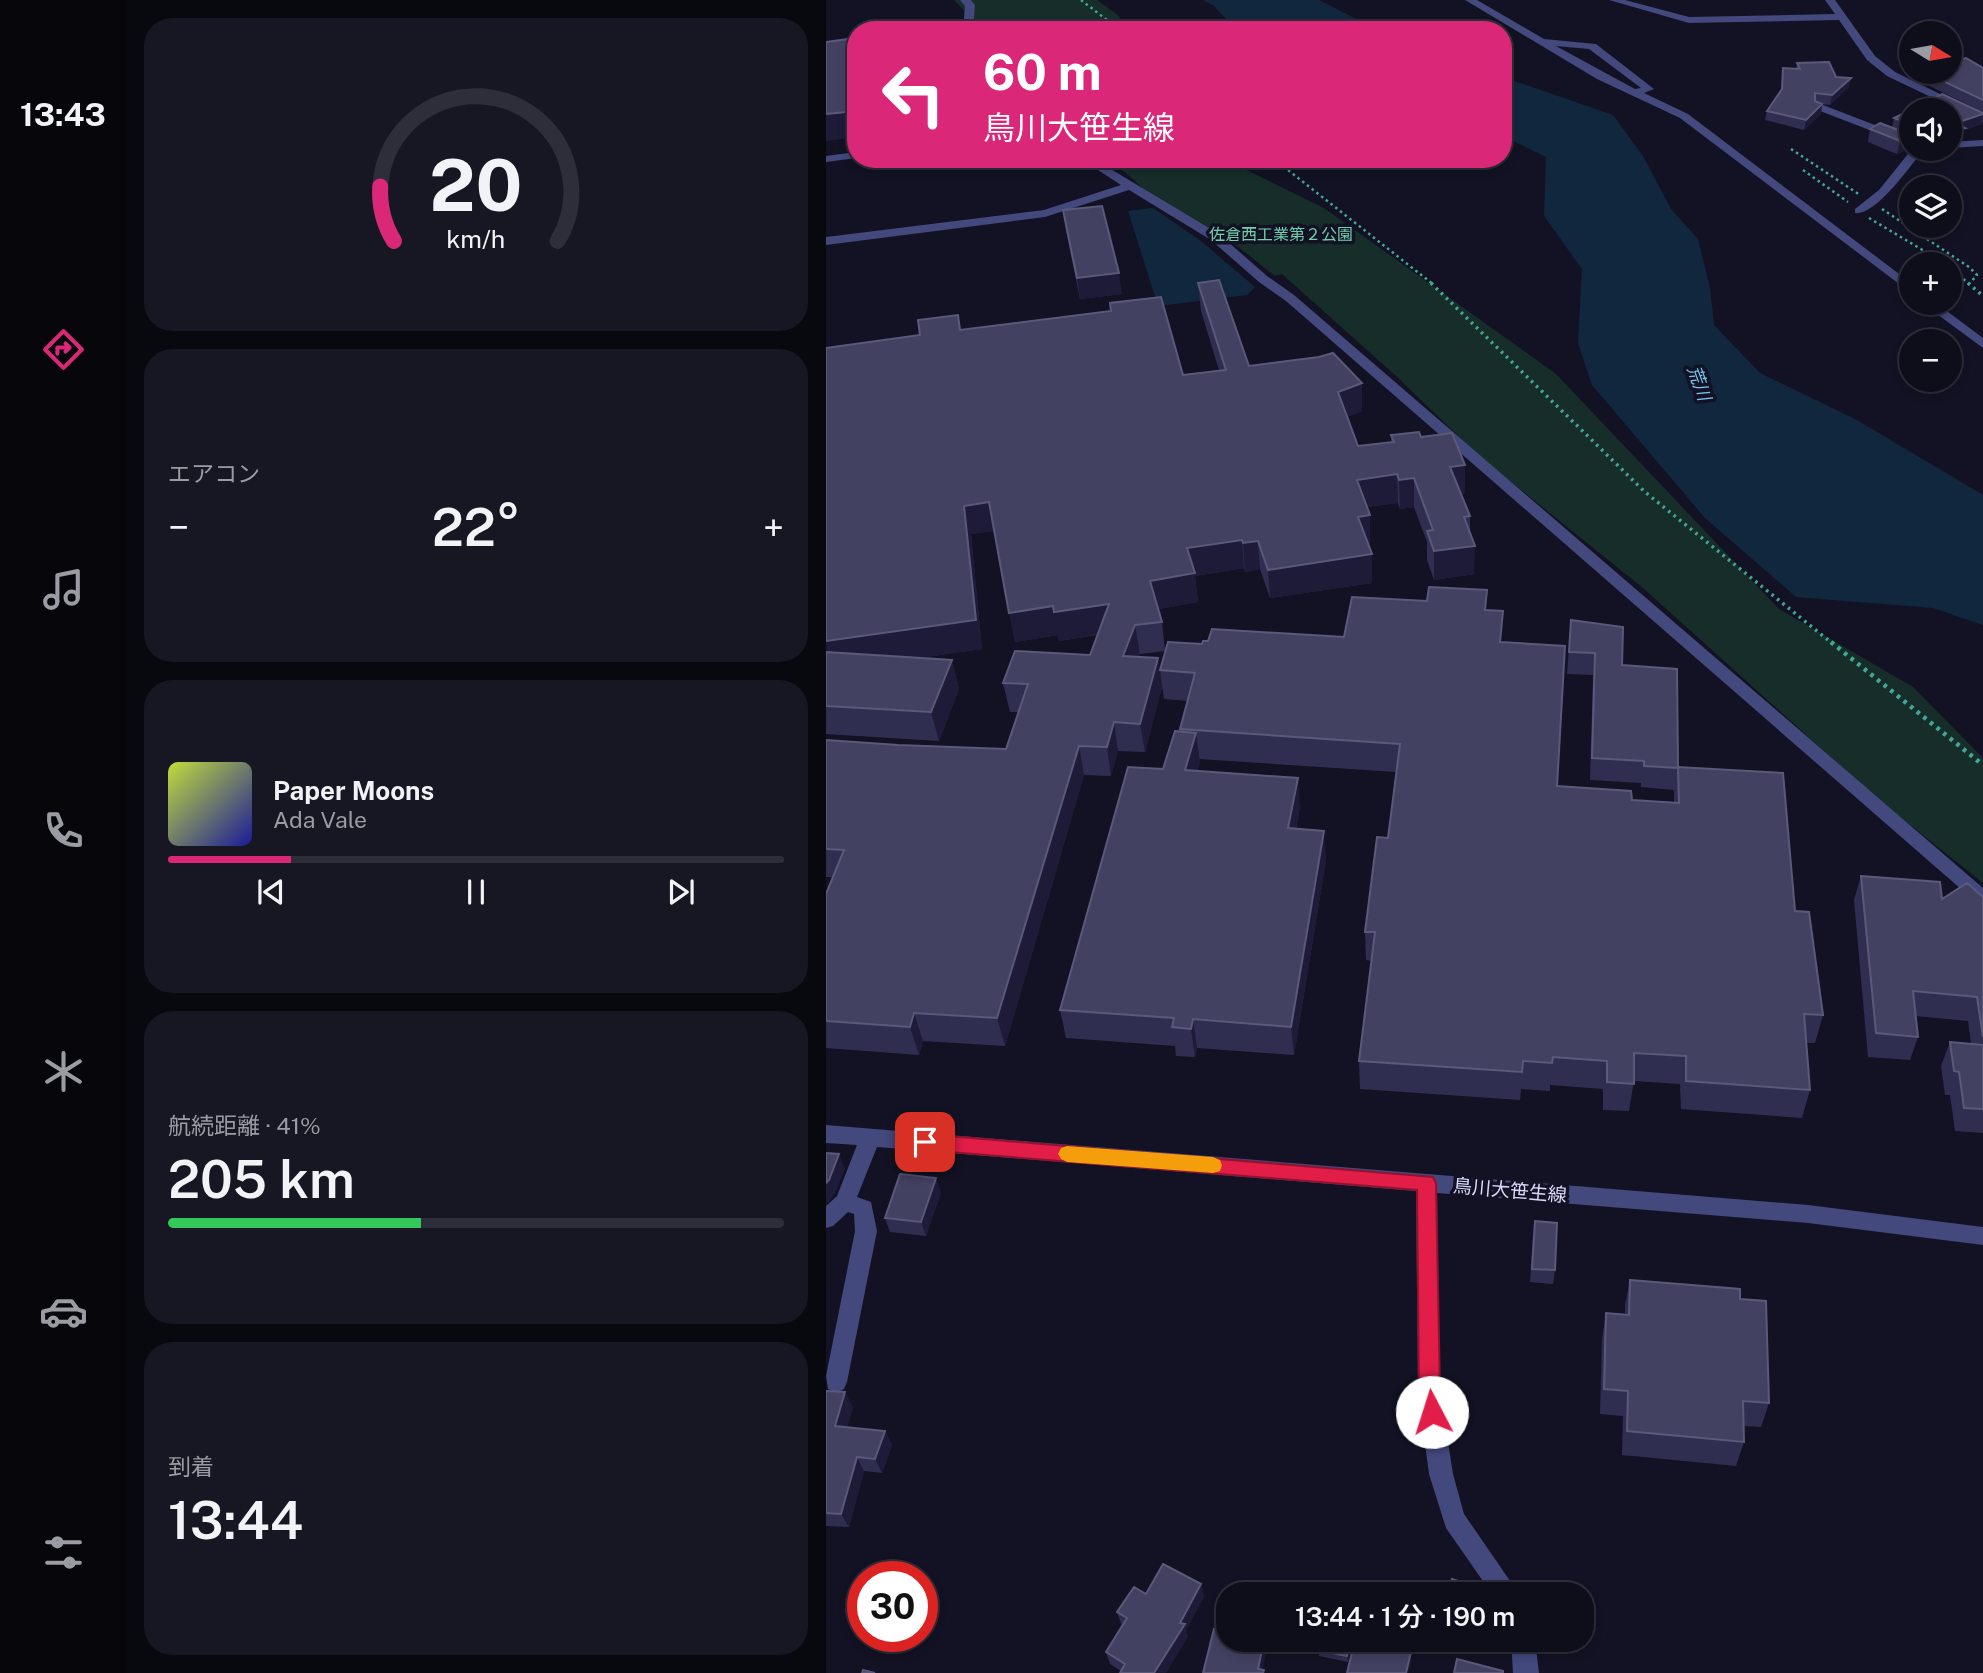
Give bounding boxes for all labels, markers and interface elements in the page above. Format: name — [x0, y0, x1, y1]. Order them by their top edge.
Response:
north arrow — [1899, 21, 1962, 84]
map controls — [1899, 21, 1962, 392]
text: 60 m — [983, 43, 1102, 101]
icon: left — [868, 49, 959, 140]
text: 13:43 — [20, 96, 106, 133]
button: sound — [1899, 98, 1962, 161]
text: 鳥川大笹生線 — [983, 109, 1175, 146]
text: 20 — [429, 142, 523, 227]
button: layers — [1899, 175, 1962, 238]
text: km/h — [447, 223, 505, 253]
park label: 佐倉西工業第２公園 — [1209, 225, 1353, 244]
button: + — [1899, 252, 1962, 315]
icon: directions — [39, 325, 88, 374]
button: − — [1899, 329, 1962, 392]
water label: 荒川 — [1683, 362, 1716, 405]
text: エアコン — [168, 460, 260, 487]
text: 22° — [432, 497, 520, 558]
text: − — [168, 505, 189, 550]
text: + — [763, 505, 784, 550]
icon: music — [39, 565, 88, 614]
text: Paper Moons — [273, 775, 434, 806]
icon: phone — [39, 806, 88, 855]
text: Ada Vale — [273, 806, 367, 833]
icon: previous — [252, 873, 290, 911]
icon: pause — [457, 873, 495, 911]
icon: next — [662, 873, 700, 911]
icon: climate — [39, 1047, 88, 1096]
text: 航続距離 · 41% — [168, 1112, 321, 1139]
pin — [895, 1112, 955, 1172]
icon: arrive — [906, 1123, 944, 1161]
text: 205 km — [168, 1149, 355, 1210]
street label: 鳥川大笹生線 — [1452, 1174, 1568, 1206]
icon: car — [39, 1287, 88, 1336]
position arrow — [1395, 1375, 1469, 1449]
text: 到着 — [168, 1453, 214, 1480]
text: 13:44 — [168, 1490, 303, 1551]
icon: filters — [39, 1528, 88, 1577]
speed limit sign: 30 — [847, 1561, 938, 1652]
text: 13:44 · 1 分 · 190 m — [1295, 1601, 1515, 1632]

